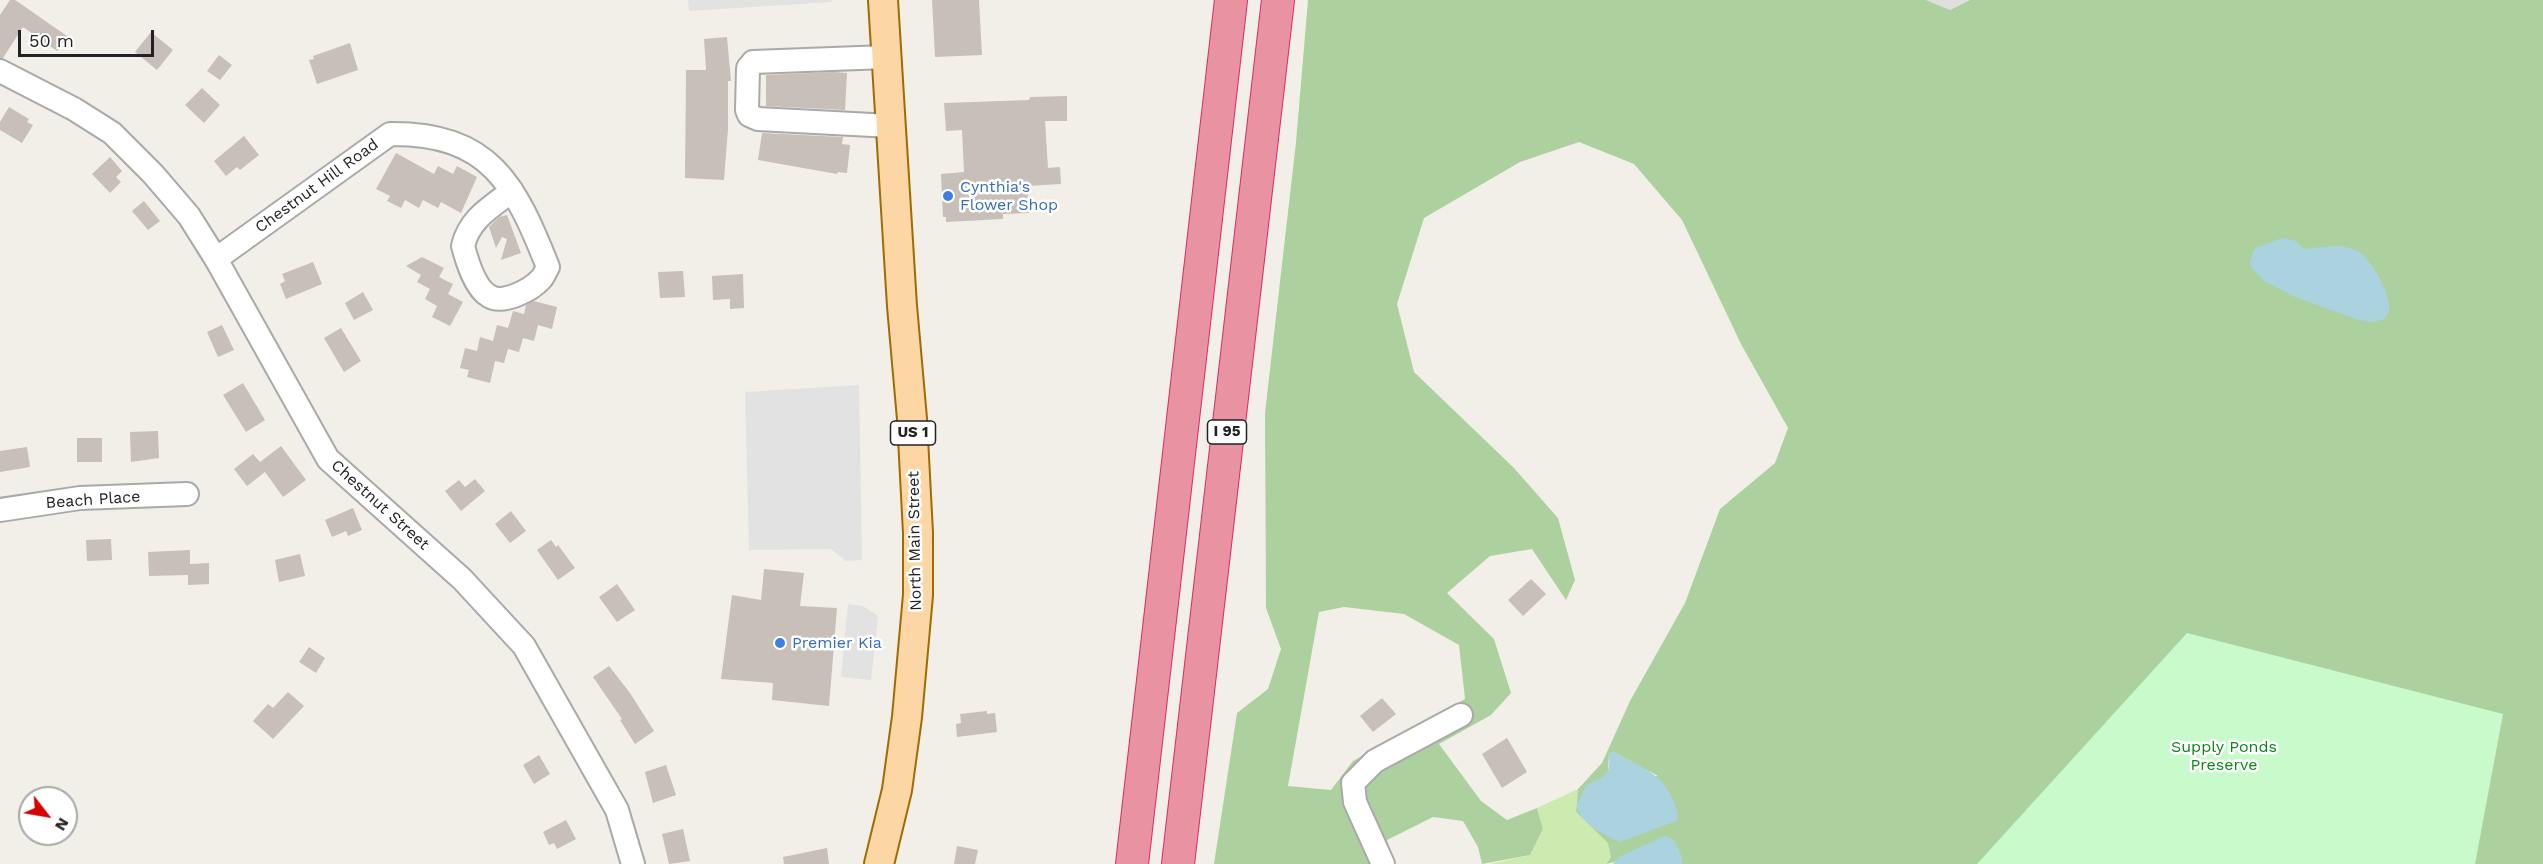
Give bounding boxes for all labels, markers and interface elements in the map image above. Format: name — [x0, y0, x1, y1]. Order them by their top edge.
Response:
scale bar — [21, 18, 158, 56]
text: 50 m — [29, 30, 74, 51]
street label: Chestnut Hill Road — [252, 135, 382, 237]
place label: Cynthia's Flower Shop — [960, 177, 1058, 215]
marker: Cynthia's Flower Shop — [941, 189, 955, 203]
road number: I 95 — [1208, 420, 1246, 444]
road number: US 1 — [890, 421, 936, 445]
street label: Chestnut Street — [327, 456, 433, 554]
street label: North Main Street — [904, 471, 926, 611]
street label: Beach Place — [45, 487, 141, 513]
place label: Premier Kia — [792, 633, 882, 653]
marker: Premier Kia — [773, 636, 787, 650]
park label: Supply Ponds Preserve — [2171, 737, 2277, 775]
north arrow — [18, 786, 78, 846]
text: N — [51, 815, 73, 834]

